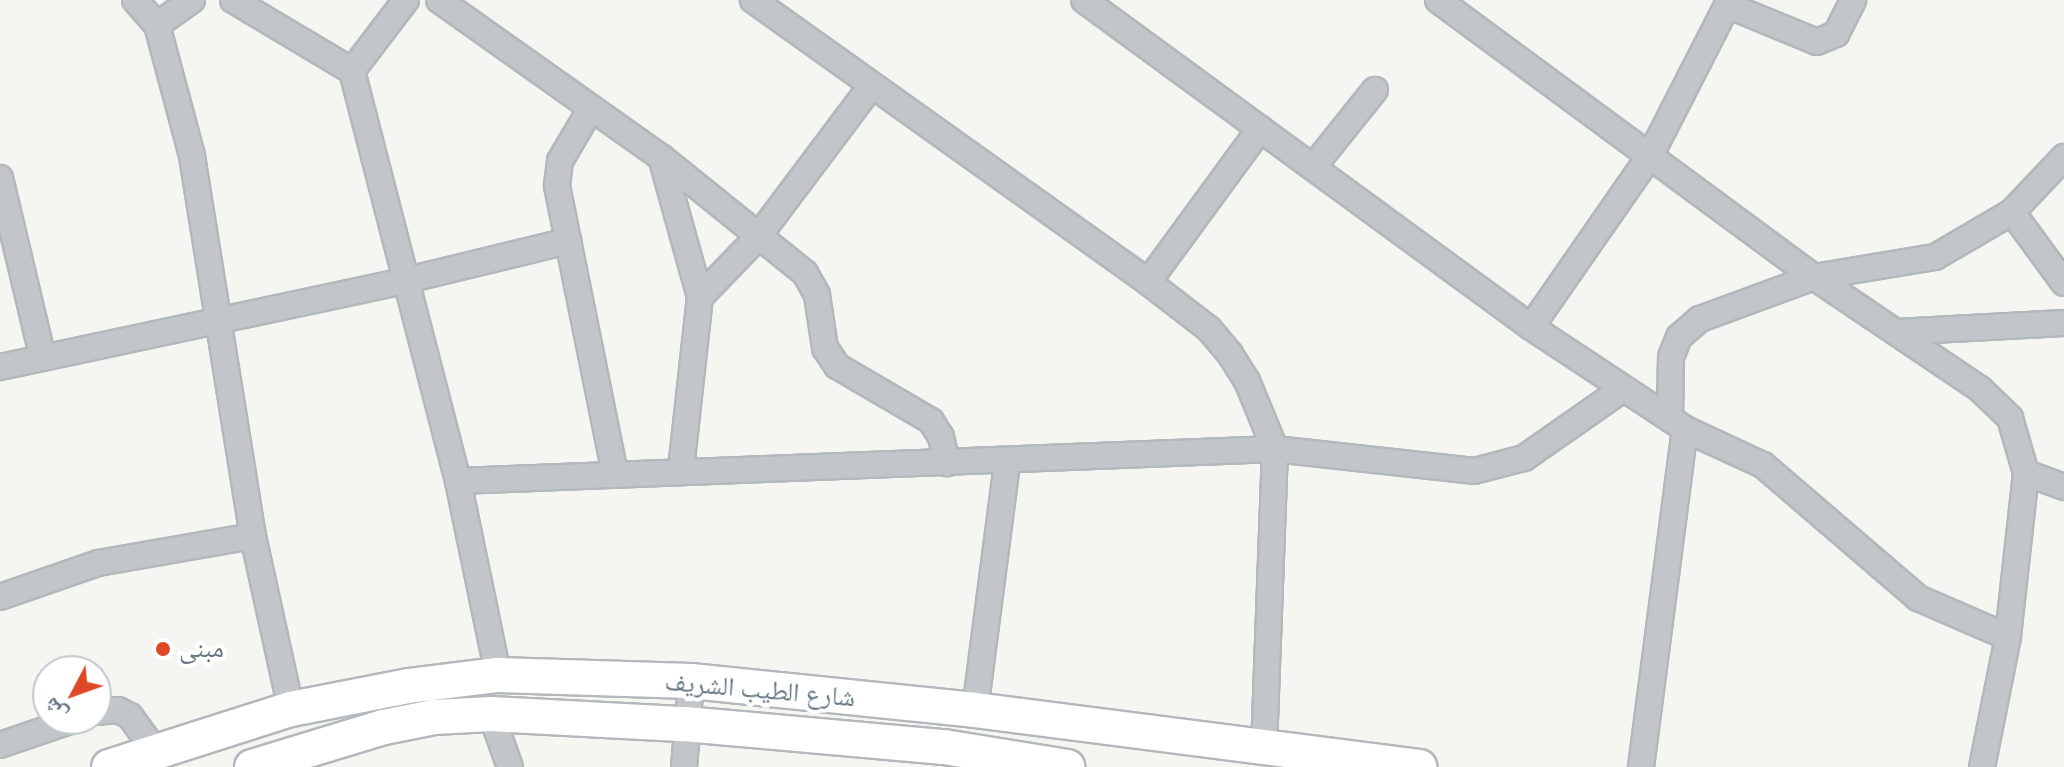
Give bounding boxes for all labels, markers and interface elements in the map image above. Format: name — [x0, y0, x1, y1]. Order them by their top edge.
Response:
place label: مبنى — [179, 633, 224, 665]
marker: مبنى — [154, 640, 172, 658]
north arrow — [32, 655, 112, 735]
street label: شارع الطيب الشريف — [663, 666, 857, 714]
text: ش — [38, 692, 73, 727]

